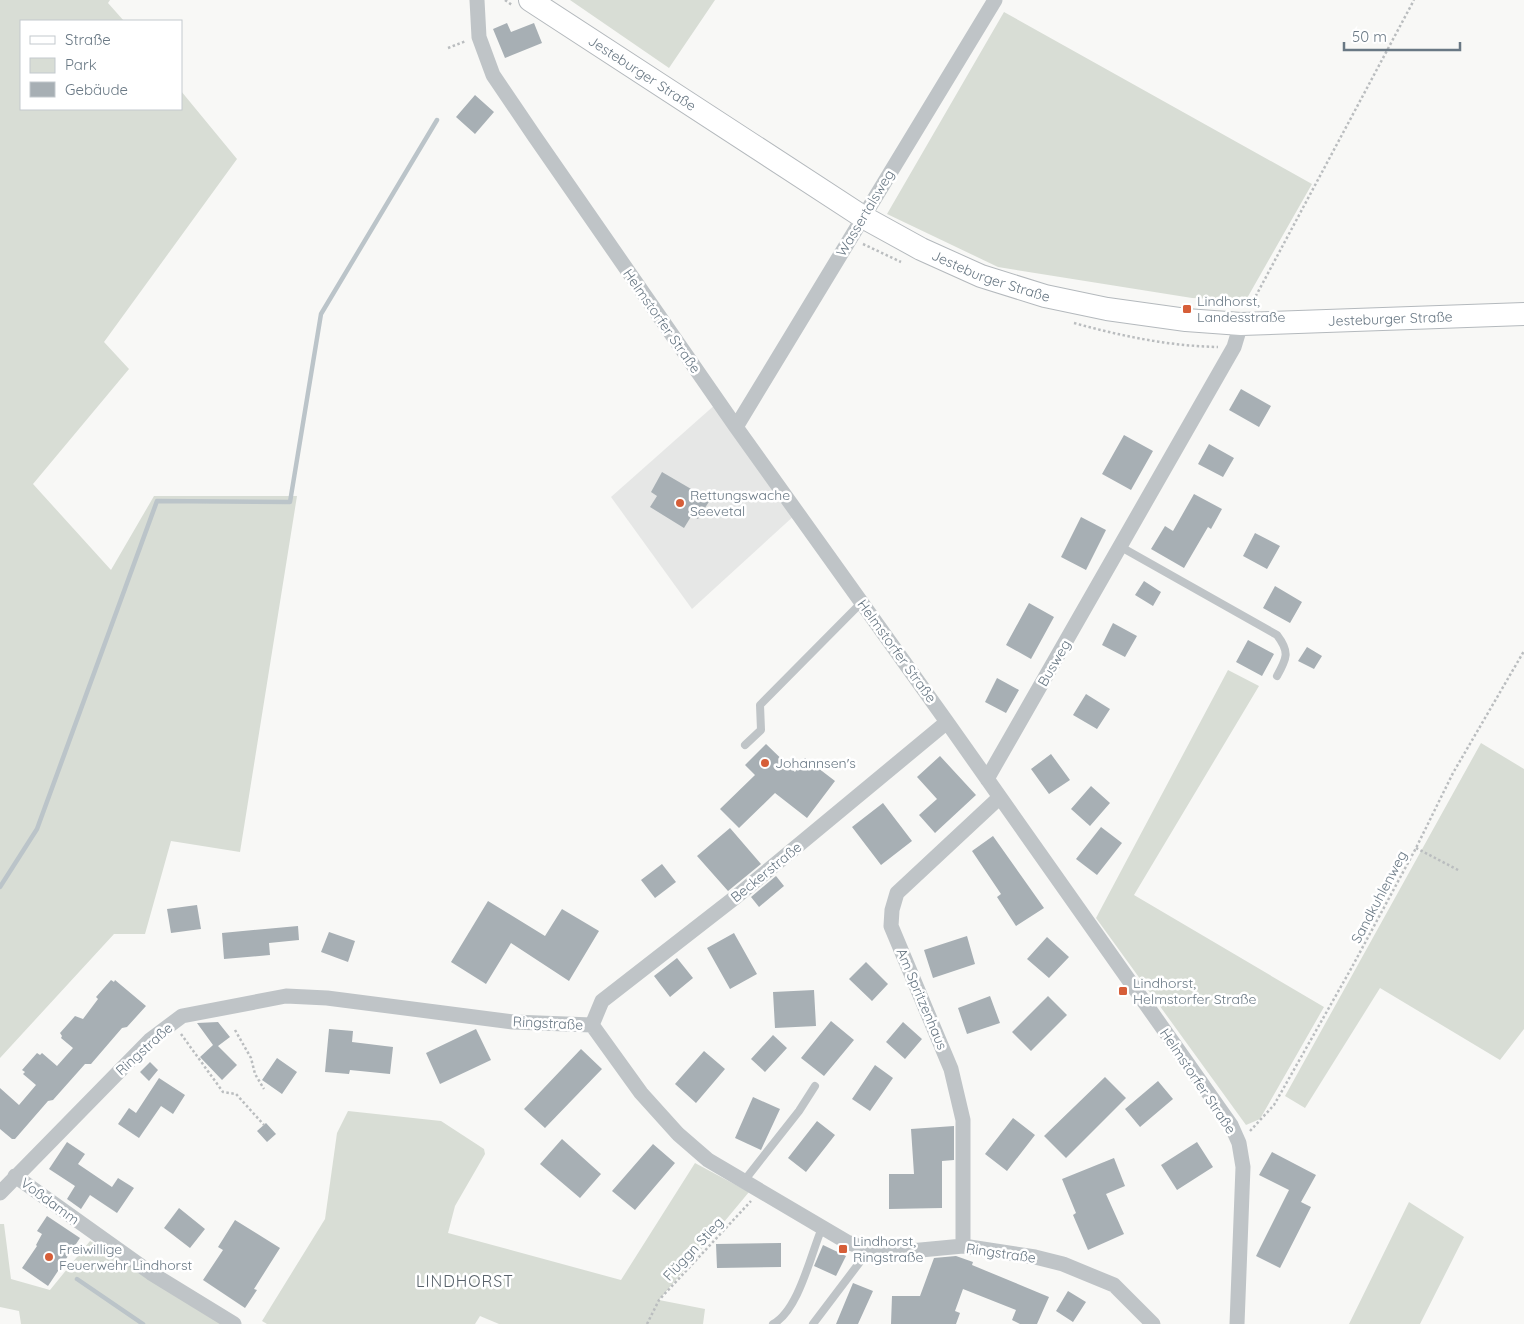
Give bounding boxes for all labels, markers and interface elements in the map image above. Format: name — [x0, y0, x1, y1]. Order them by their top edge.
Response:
legend — [20, 20, 182, 110]
scale bar — [1344, 20, 1460, 52]
text: 50 m — [1352, 27, 1387, 46]
text: Straße — [65, 30, 111, 49]
street label: Jesteburger Straße — [585, 31, 700, 115]
text: Park — [65, 55, 97, 74]
text: Gebäude — [65, 80, 128, 99]
street label: Wassertalsweg — [832, 166, 898, 260]
street label: Jesteburger Straße — [929, 246, 1052, 306]
street label: Helmstorfer Straße — [619, 265, 705, 377]
place label: Lindhorst, Landesstraße — [1197, 292, 1285, 326]
marker: Lindhorst, Landesstraße — [1181, 303, 1193, 315]
street label: Jesteburger Straße — [1327, 308, 1453, 330]
place label: Rettungswache Seevetal — [690, 486, 790, 520]
marker: Rettungswache Seevetal — [674, 497, 686, 509]
street label: Helmstorfer Straße — [853, 596, 941, 706]
street label: Busweg — [1034, 637, 1074, 689]
place label: Johannsen's — [775, 754, 856, 772]
marker: Johannsen's — [759, 757, 771, 769]
street label: Beckerstraße — [727, 838, 805, 906]
street label: Sandkuhlenweg — [1347, 848, 1411, 946]
street label: Am Spritzenhaus — [893, 946, 951, 1052]
place label: Lindhorst, Helmstorfer Straße — [1133, 974, 1257, 1008]
marker: Lindhorst, Helmstorfer Straße — [1117, 985, 1129, 997]
street label: Ringstraße — [512, 1012, 584, 1034]
street label: Ringstraße — [112, 1019, 176, 1079]
street label: Helmstorfer Straße — [1156, 1025, 1240, 1137]
street label: Voßdamm — [17, 1174, 83, 1228]
street label: Flüggn Stieg — [659, 1213, 727, 1285]
place label: Lindhorst, Ringstraße — [853, 1232, 924, 1266]
street label: Ringstraße — [965, 1239, 1037, 1267]
place label: Freiwillige Feuerwehr Lindhorst — [59, 1240, 193, 1274]
marker: Lindhorst, Ringstraße — [837, 1243, 849, 1255]
marker: Freiwillige Feuerwehr Lindhorst — [43, 1251, 55, 1263]
district label: LINDHORST — [416, 1271, 514, 1291]

